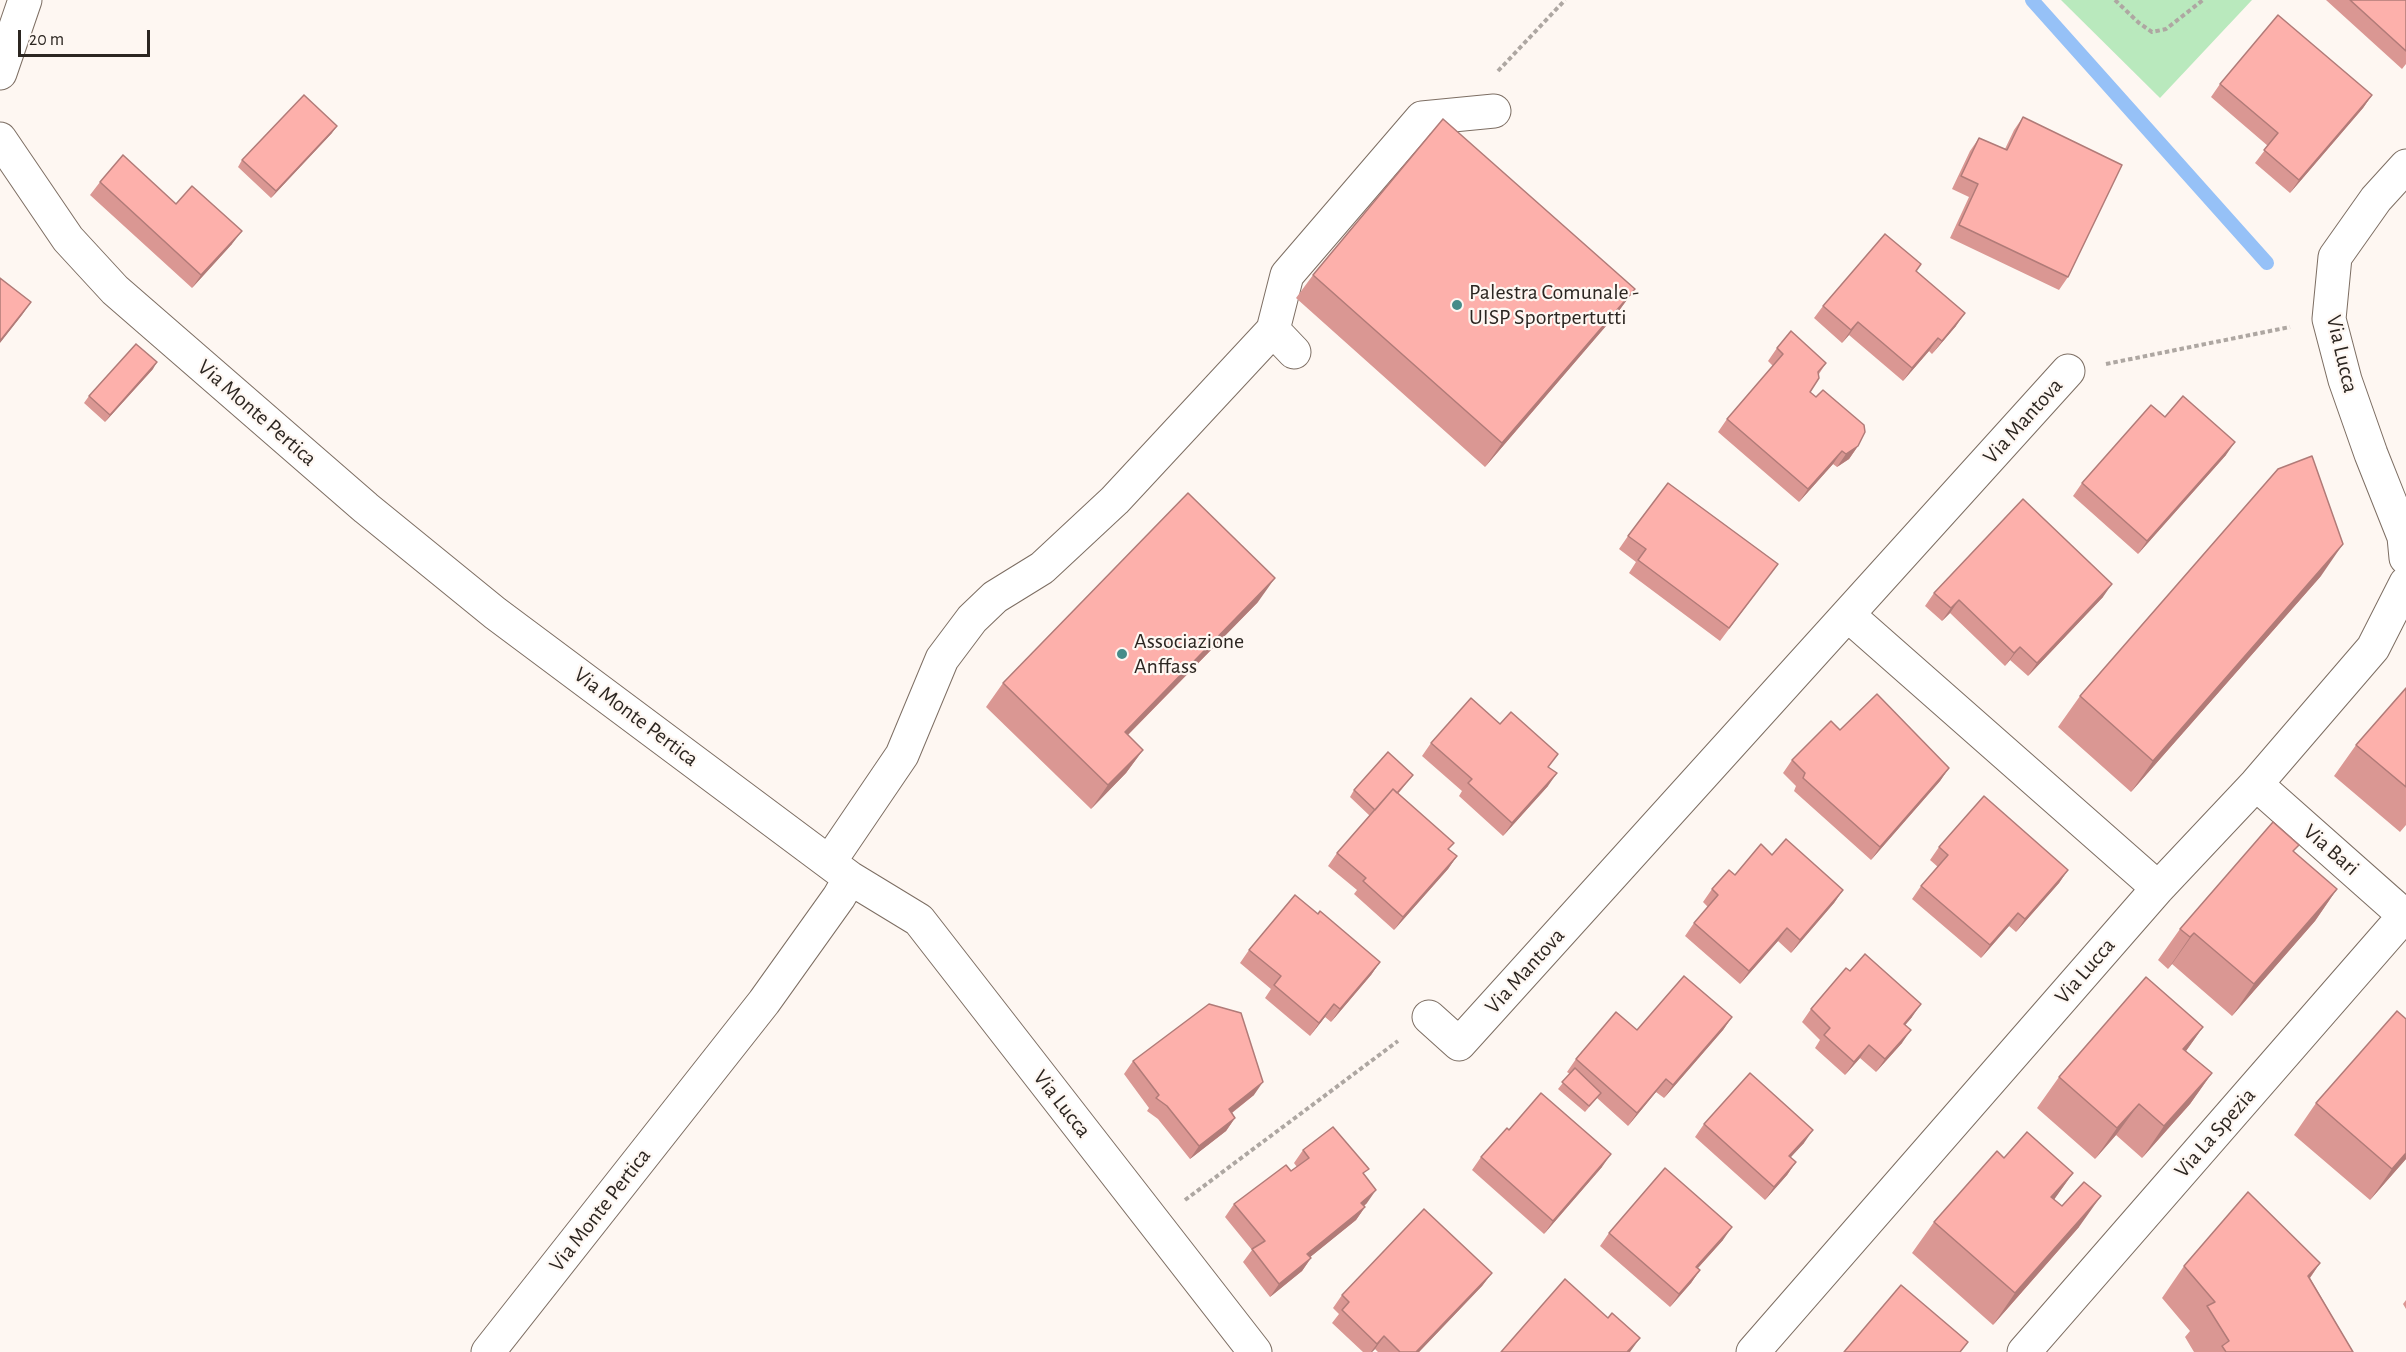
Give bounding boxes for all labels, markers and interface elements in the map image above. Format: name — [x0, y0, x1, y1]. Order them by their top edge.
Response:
scale bar — [21, 18, 153, 56]
text: 20 m — [29, 31, 64, 49]
place label: Palestra Comunale - UISP Sportpertutti — [1469, 279, 1639, 330]
marker: Palestra Comunale - UISP Sportpertutti — [1450, 298, 1464, 312]
street label: Via Lucca — [2320, 313, 2364, 395]
street label: Via Monte Pertica — [192, 354, 322, 472]
street label: Via Mantova — [1978, 373, 2068, 469]
place label: Associazione Anffass — [1134, 628, 1244, 680]
marker: Associazione Anffass — [1115, 647, 1129, 661]
street label: Via Monte Pertica — [568, 662, 704, 772]
street label: Via Bari — [2298, 818, 2364, 882]
street label: Via Mantova — [1480, 923, 1570, 1019]
street label: Via Lucca — [2049, 933, 2121, 1009]
street label: Via Lucca — [1027, 1065, 1097, 1143]
street label: Via La Spezia — [2169, 1083, 2261, 1183]
street label: Via Monte Pertica — [544, 1143, 656, 1277]

